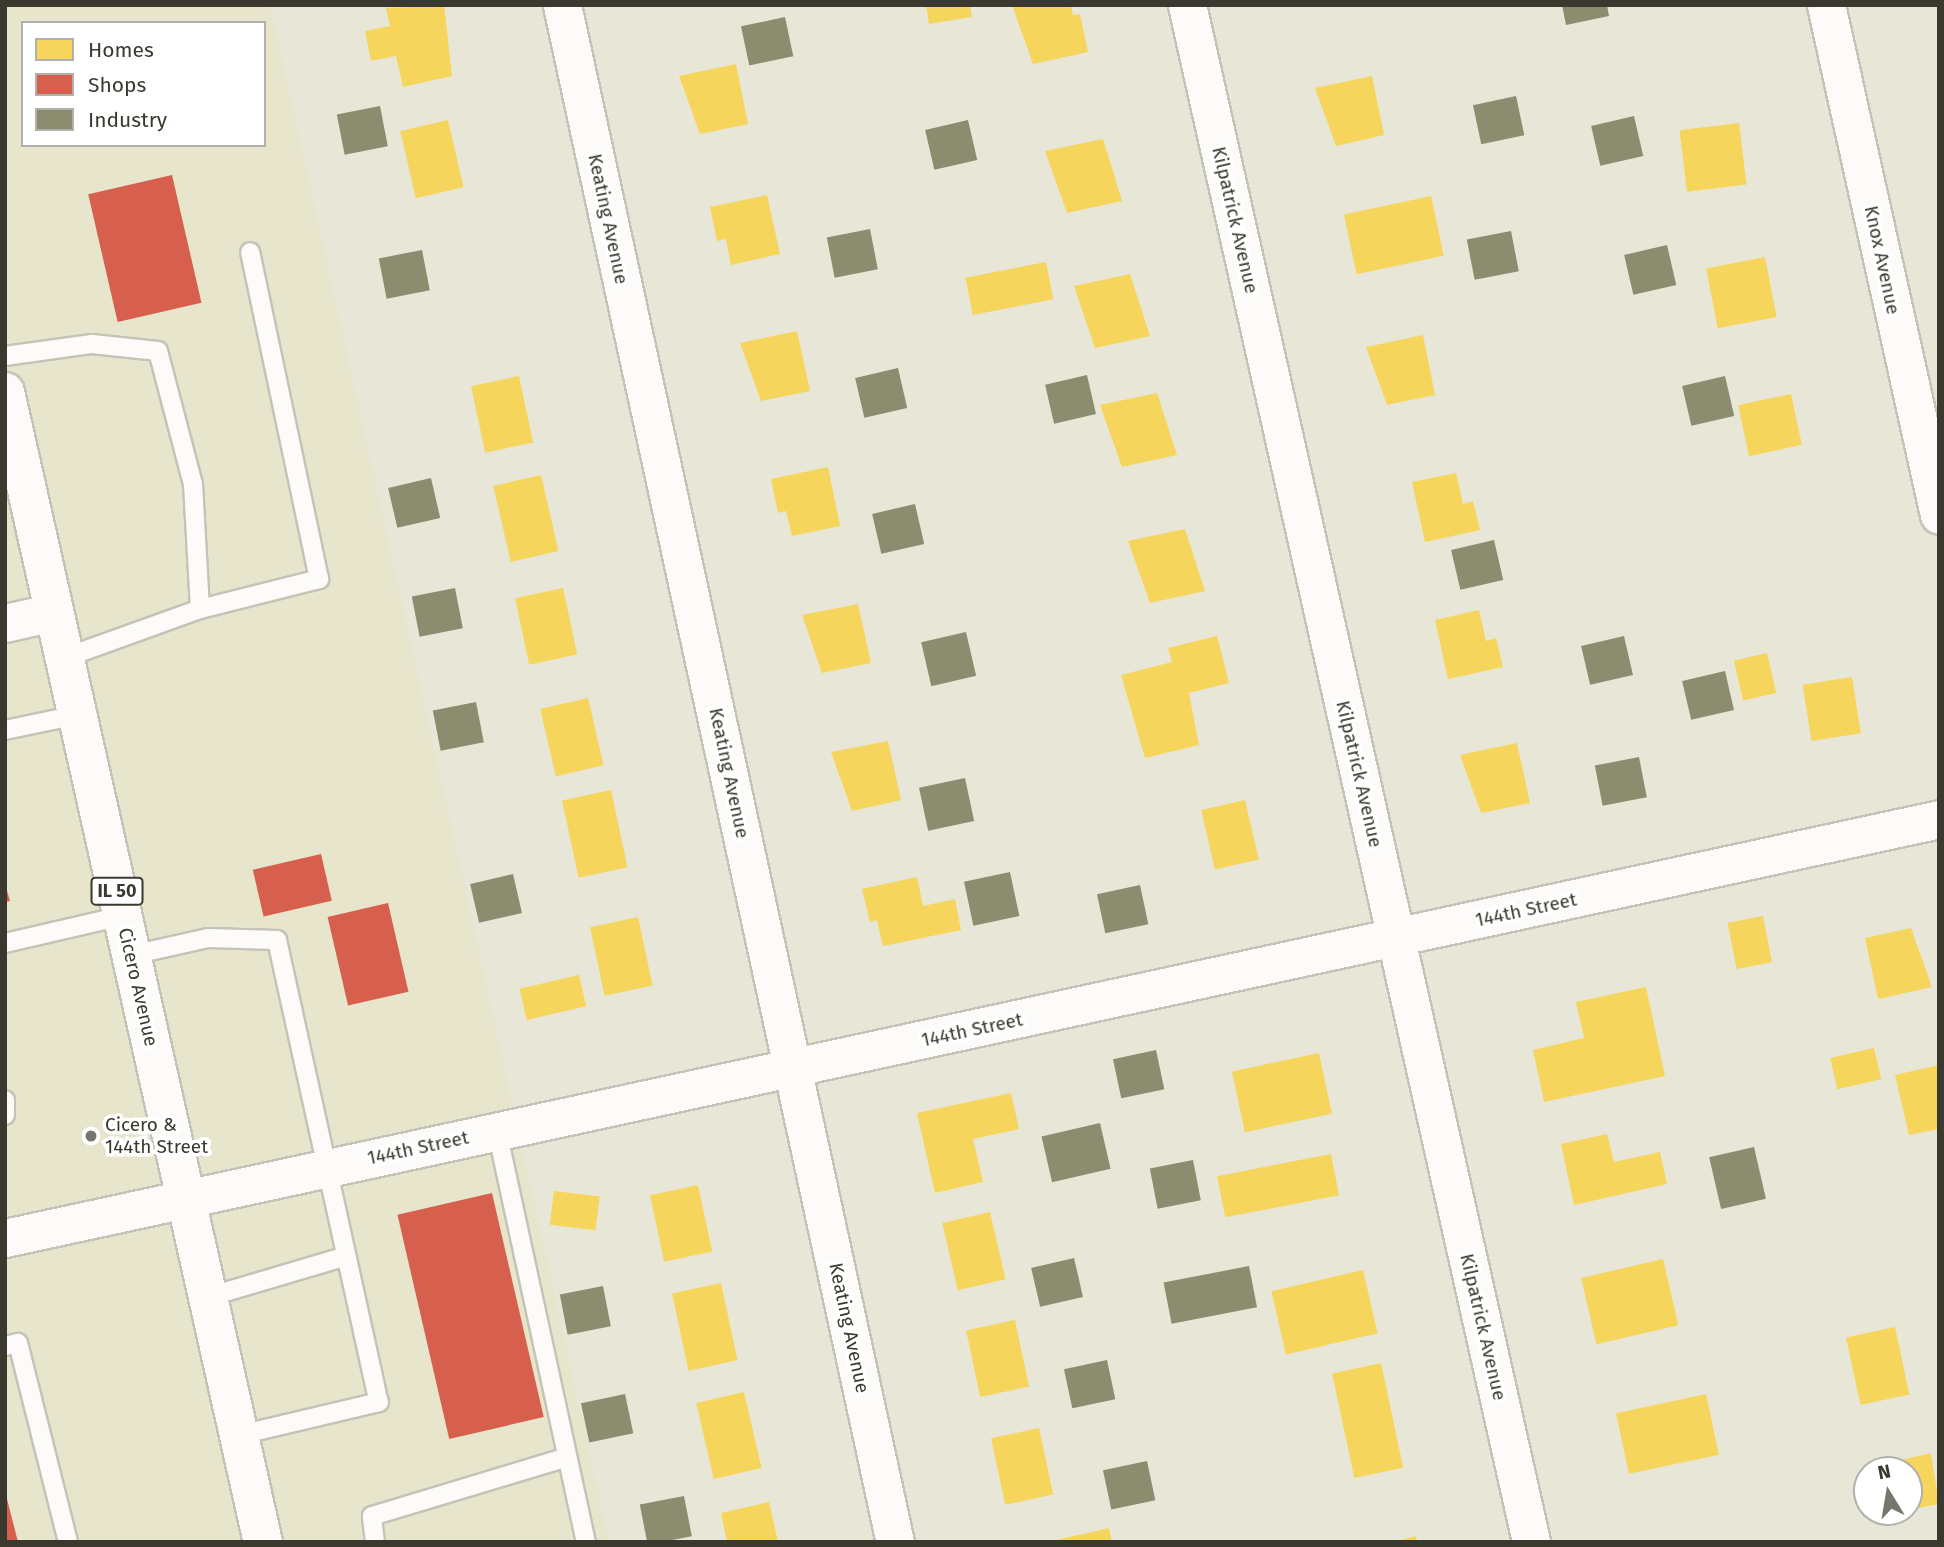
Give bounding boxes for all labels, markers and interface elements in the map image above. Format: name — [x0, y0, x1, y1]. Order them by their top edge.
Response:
legend — [21, 21, 266, 147]
text: Homes — [88, 37, 154, 63]
text: Shops — [88, 72, 146, 98]
text: Industry — [88, 107, 167, 133]
street label: Kilpatrick Avenue — [1207, 144, 1263, 296]
street label: Keating Avenue — [583, 152, 633, 286]
street label: Knox Avenue — [1859, 204, 1905, 316]
street label: Kilpatrick Avenue — [1331, 698, 1387, 850]
street label: Keating Avenue — [704, 706, 754, 840]
road number: IL 50 — [89, 876, 145, 906]
street label: 144th Street — [1473, 888, 1579, 932]
street label: Cicero Avenue — [113, 925, 163, 1049]
street label: 144th Street — [919, 1008, 1025, 1052]
place label: Cicero & 144th Street — [105, 1114, 208, 1158]
street label: 144th Street — [365, 1126, 471, 1170]
marker: Cicero & 144th Street — [83, 1128, 99, 1144]
street label: Kilpatrick Avenue — [1455, 1251, 1511, 1403]
street label: Keating Avenue — [824, 1261, 874, 1395]
north arrow — [1853, 1456, 1923, 1526]
text: N — [1876, 1459, 1893, 1484]

